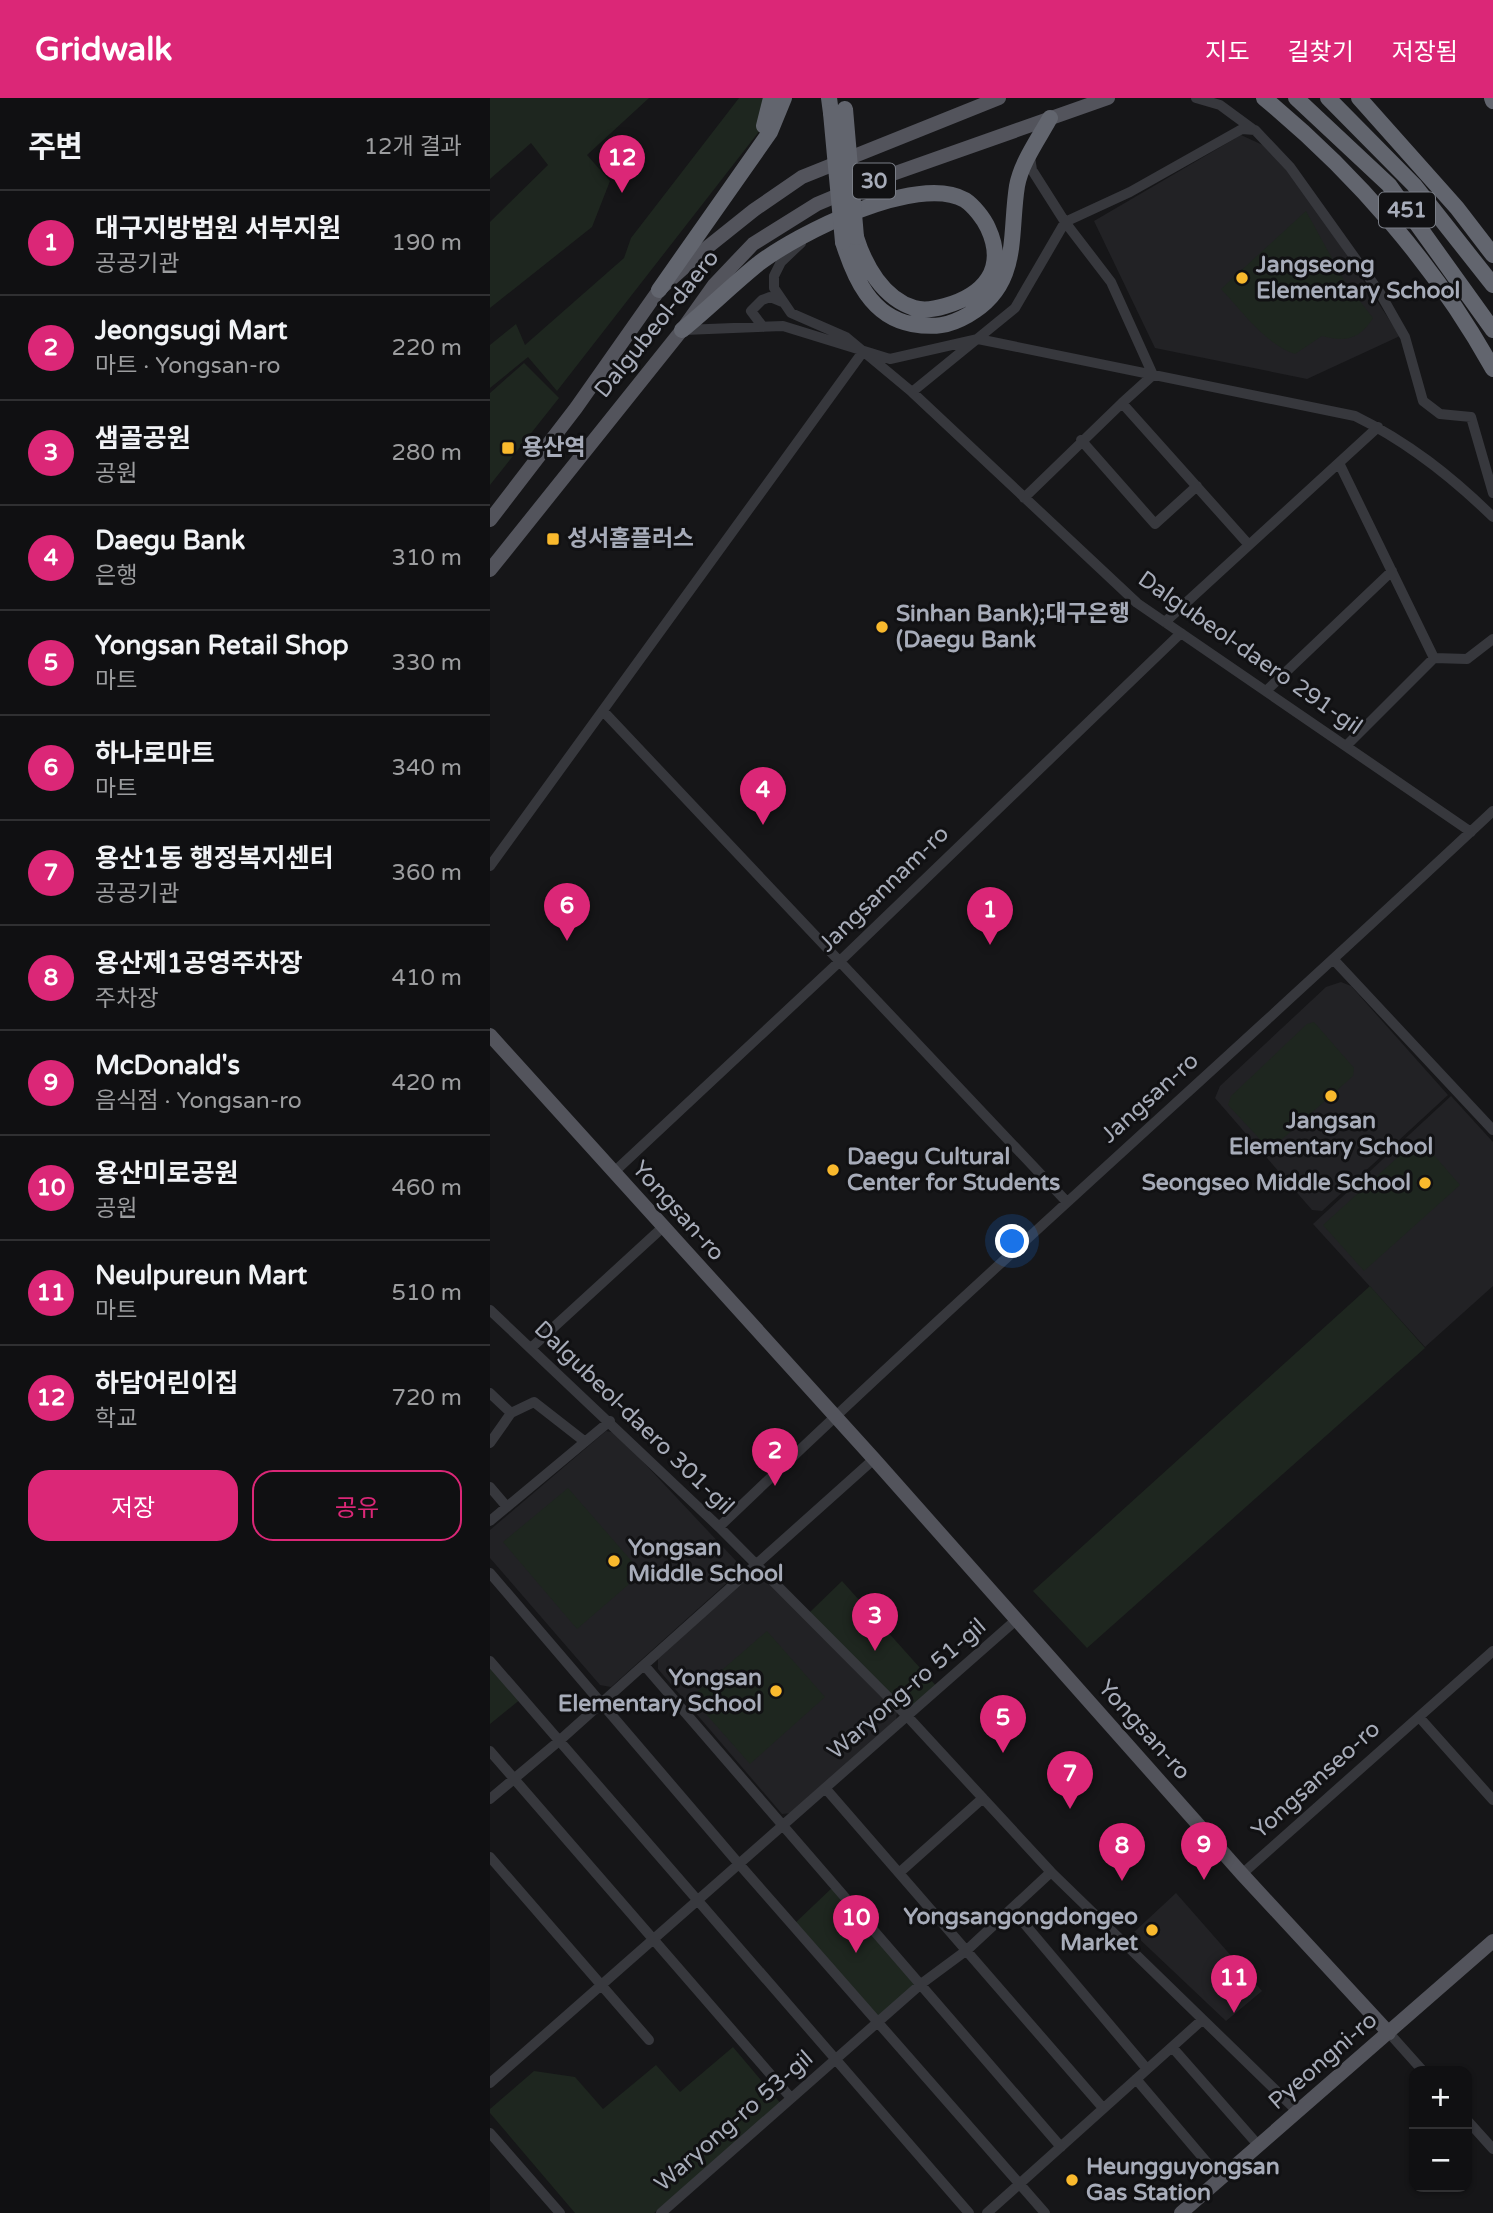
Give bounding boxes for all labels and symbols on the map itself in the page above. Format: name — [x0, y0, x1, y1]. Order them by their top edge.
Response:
pin: 12 — [599, 135, 645, 193]
road number: 30 — [853, 164, 895, 198]
road number: 451 — [1379, 192, 1435, 228]
street label: Dalgubeol-daero — [589, 244, 725, 404]
place label: Jangseong Elementary School — [1255, 251, 1460, 305]
marker: Jangseong Elementary School — [1234, 270, 1250, 286]
place label: 용산역 — [522, 434, 585, 462]
marker: 용산역 — [500, 440, 516, 456]
place label: 성서홈플러스 — [567, 525, 694, 553]
marker: 성서홈플러스 — [545, 531, 561, 547]
street label: Dalgubeol-daero 291-gil — [1133, 565, 1367, 741]
place label: Sinhan Bank);대구은행 (Daegu Bank — [896, 600, 1130, 654]
marker: Sinhan Bank);대구은행 (Daegu Bank — [874, 619, 890, 635]
pin: 4 — [740, 767, 786, 825]
street label: Jangsannam-ro — [813, 820, 955, 958]
pin: 6 — [544, 883, 590, 941]
pin: 1 — [967, 887, 1013, 945]
street label: Jangsan-ro — [1095, 1047, 1205, 1149]
marker: Jangsan Elementary School — [1323, 1088, 1339, 1104]
place label: Jangsan Elementary School — [1229, 1107, 1433, 1161]
place label: Daegu Cultural Center for Students — [847, 1143, 1060, 1197]
street label: Yongsan-ro — [626, 1155, 730, 1267]
marker: Daegu Cultural Center for Students — [825, 1162, 841, 1178]
place label: Seongseo Middle School — [1142, 1169, 1411, 1197]
marker: Seongseo Middle School — [1417, 1175, 1433, 1191]
your location — [995, 1224, 1029, 1258]
street label: Dalgubeol-daero 301-gil — [528, 1315, 740, 1521]
pin: 2 — [752, 1428, 798, 1486]
place label: Yongsan Middle School — [628, 1534, 784, 1588]
marker: Yongsan Middle School — [606, 1553, 622, 1569]
pin: 3 — [852, 1593, 898, 1651]
street label: Waryong-ro 51-gil — [822, 1613, 992, 1765]
place label: Yongsan Elementary School — [558, 1664, 762, 1718]
street label: Yongsan-ro — [1092, 1674, 1196, 1786]
marker: Yongsan Elementary School — [768, 1683, 784, 1699]
pin: 5 — [980, 1695, 1026, 1753]
street label: Yongsanseo-ro — [1246, 1715, 1386, 1845]
pin: 7 — [1047, 1751, 1093, 1809]
pin: 9 — [1181, 1822, 1227, 1880]
pin: 8 — [1099, 1823, 1145, 1881]
pin: 10 — [833, 1895, 879, 1953]
place label: Yongsangongdongeo Market — [904, 1903, 1138, 1957]
marker: Yongsangongdongeo Market — [1144, 1922, 1160, 1938]
pin: 11 — [1211, 1955, 1257, 2013]
street label: Pyeongni-ro — [1263, 2006, 1383, 2116]
street label: Waryong-ro 53-gil — [649, 2045, 819, 2197]
place label: Heungguyongsan Gas Station — [1086, 2153, 1280, 2207]
marker: Heungguyongsan Gas Station — [1064, 2172, 1080, 2188]

